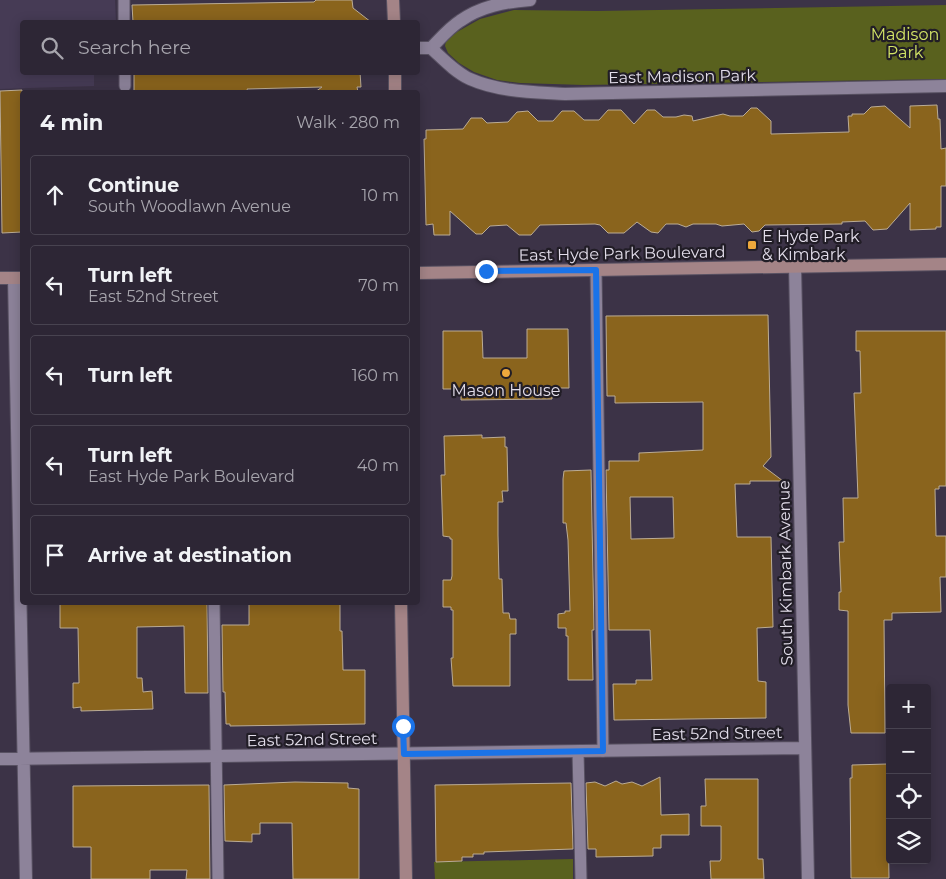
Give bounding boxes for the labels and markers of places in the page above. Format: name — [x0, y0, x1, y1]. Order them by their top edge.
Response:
place label: E Hyde Park & Kimbark — [762, 227, 860, 264]
marker: E Hyde Park & Kimbark — [746, 239, 758, 251]
marker: Mason House — [500, 367, 512, 379]
place label: Mason House — [452, 381, 560, 400]

